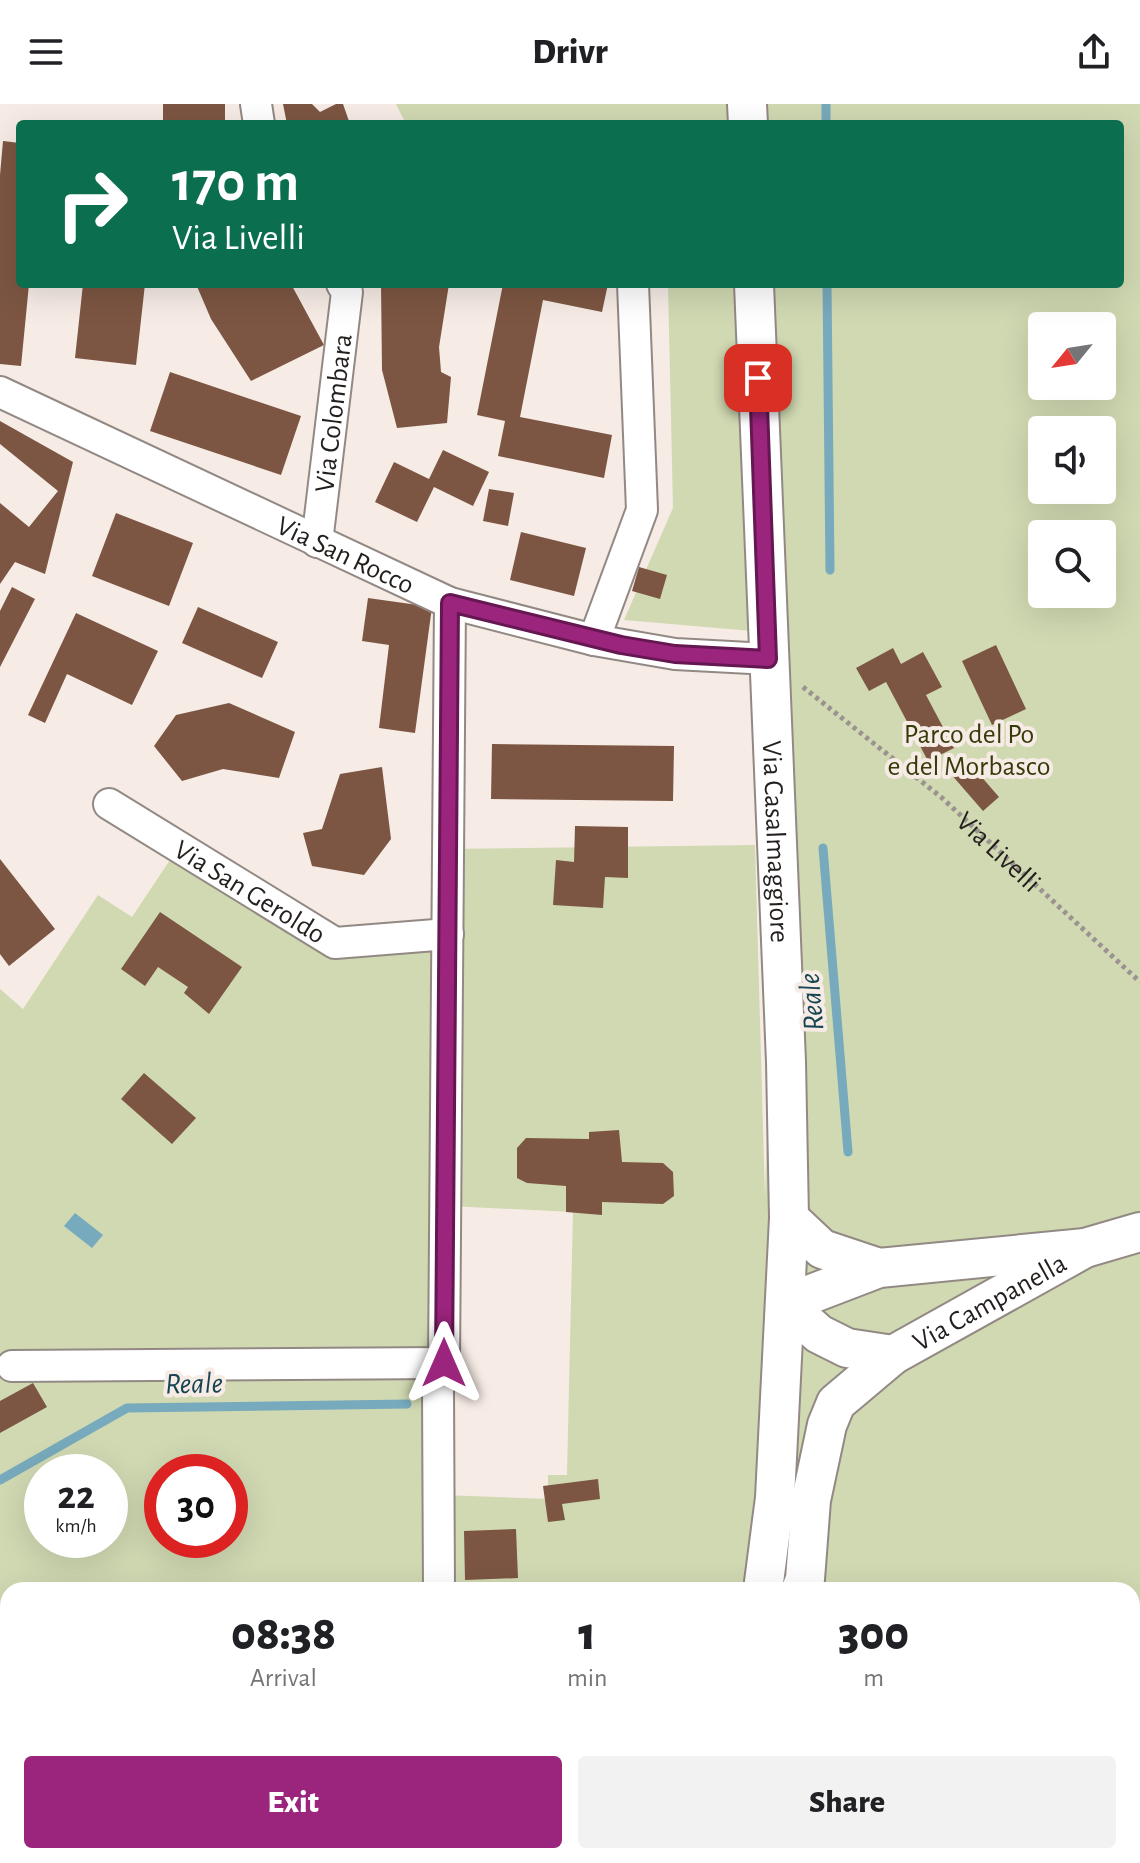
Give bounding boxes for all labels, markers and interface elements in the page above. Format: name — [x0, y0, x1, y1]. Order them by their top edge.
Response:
icon: menu — [24, 30, 68, 74]
icon: share — [1072, 30, 1116, 74]
text: Drivr — [532, 34, 608, 70]
icon: right — [40, 152, 144, 256]
text: 170 m — [172, 155, 299, 211]
text: Via Livelli — [172, 220, 305, 256]
north arrow — [1028, 312, 1116, 400]
map controls — [1028, 312, 1116, 608]
street label: Via Colombara — [311, 332, 358, 494]
pin — [724, 344, 792, 412]
icon: arrive — [736, 356, 780, 400]
button: sound — [1028, 416, 1116, 504]
street label: Via San Rocco — [272, 512, 418, 600]
button: search — [1028, 520, 1116, 608]
park label: Parco del Po e del Morbasco — [888, 721, 1050, 781]
street label: Via Casalmaggiore — [757, 740, 793, 943]
street label: Via Livelli — [950, 807, 1045, 898]
street label: Via San Geroldo — [169, 836, 330, 950]
water label: Reale — [795, 972, 829, 1032]
street label: Via Campanella — [909, 1249, 1072, 1357]
position arrow — [402, 1321, 486, 1405]
water label: Reale — [165, 1368, 223, 1400]
speed limit sign: 30 — [144, 1454, 248, 1558]
text: 22 — [57, 1476, 95, 1516]
text: km/h — [55, 1516, 97, 1536]
text: 08:38 — [231, 1611, 336, 1659]
text: 1 — [578, 1611, 596, 1659]
text: 300 — [838, 1611, 909, 1659]
text: Arrival — [250, 1665, 317, 1691]
text: min — [567, 1665, 607, 1691]
text: m — [863, 1665, 884, 1691]
button: Exit — [24, 1756, 562, 1848]
button: Share — [578, 1756, 1116, 1848]

